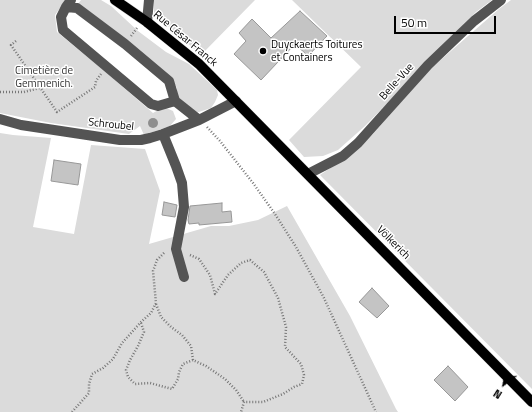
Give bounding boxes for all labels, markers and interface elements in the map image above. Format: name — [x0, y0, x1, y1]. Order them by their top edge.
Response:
street label: Rue César Franck — [150, 8, 220, 70]
scale bar — [396, 8, 498, 34]
text: 50 m — [401, 13, 427, 32]
place label: Duyckaerts Toitures et Containers — [271, 38, 363, 64]
marker: Duyckaerts Toitures et Containers — [258, 46, 268, 56]
street label: Belle-Vue — [377, 61, 417, 103]
park label: Cimetière de Gemmenich. — [15, 64, 73, 90]
street label: Schroubel — [87, 116, 135, 134]
street label: Völkerich — [373, 223, 413, 263]
north arrow — [484, 364, 524, 404]
text: N — [490, 385, 505, 403]

